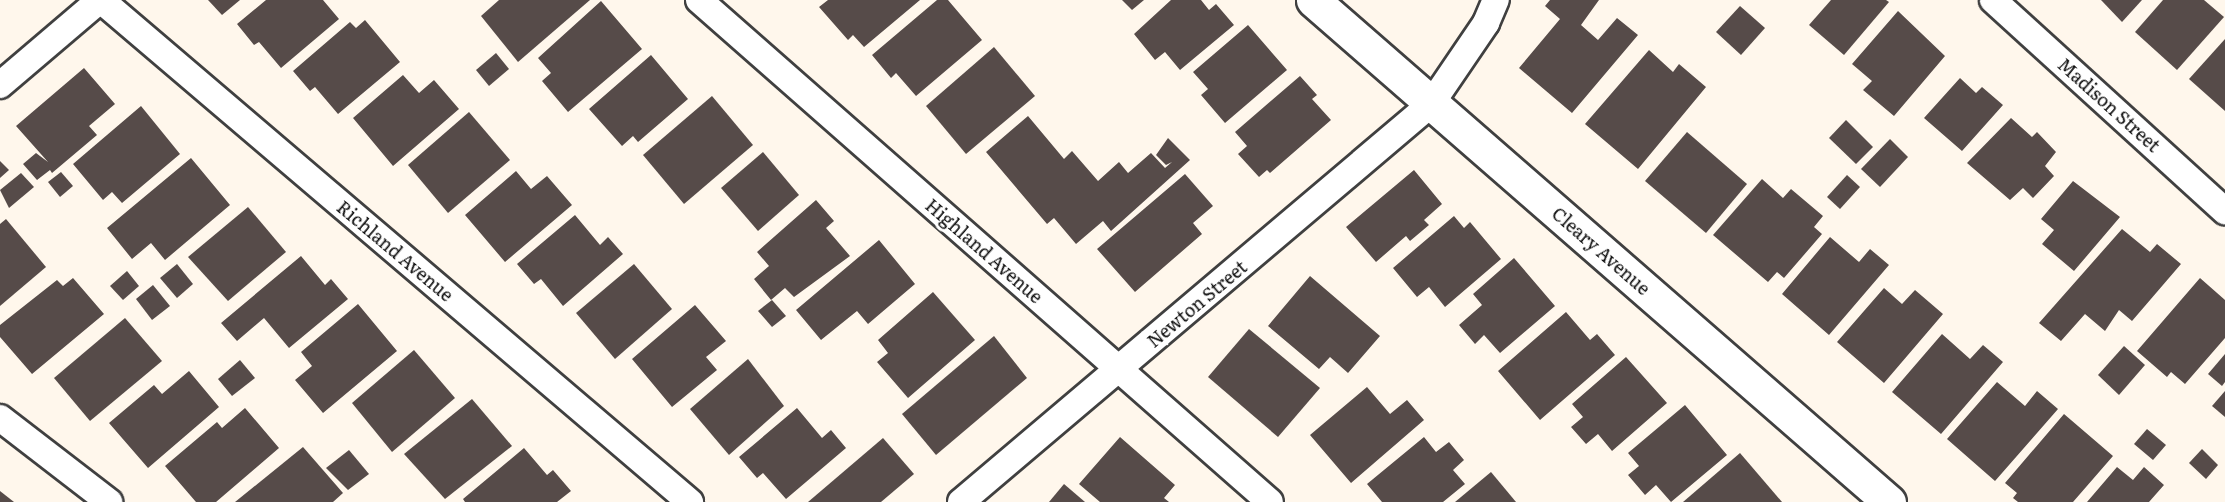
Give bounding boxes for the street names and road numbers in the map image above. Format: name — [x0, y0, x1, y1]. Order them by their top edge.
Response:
street label: Madison Street — [2054, 54, 2164, 156]
street label: Highland Avenue — [921, 194, 1047, 308]
street label: Richland Avenue — [333, 196, 457, 306]
street label: Cleary Avenue — [1548, 203, 1654, 299]
street label: Newton Street — [1143, 256, 1251, 352]

